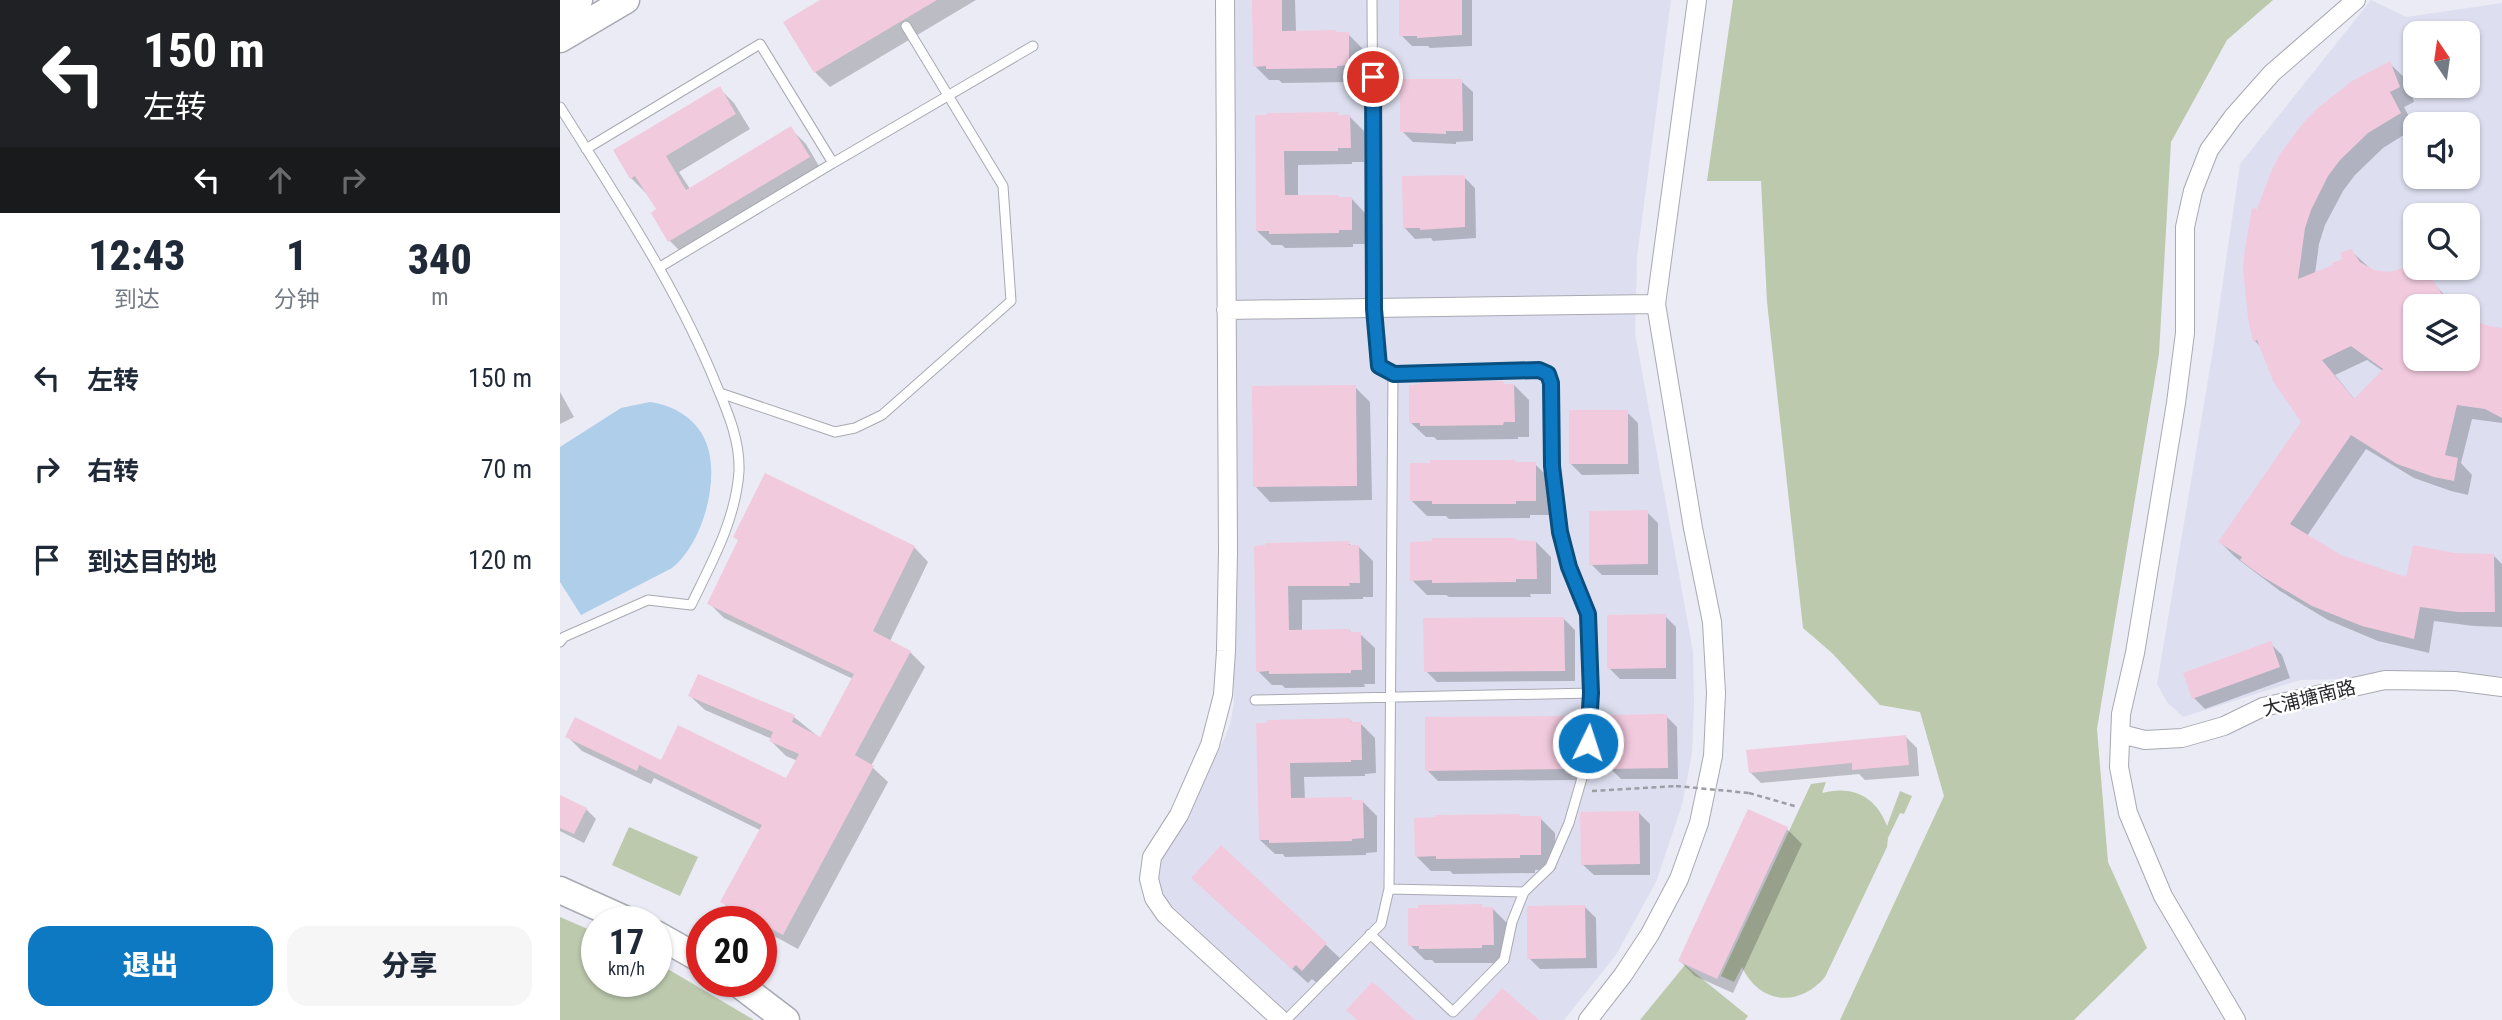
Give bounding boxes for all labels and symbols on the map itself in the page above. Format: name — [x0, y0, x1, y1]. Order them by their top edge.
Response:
north arrow — [2403, 21, 2480, 98]
pin — [1343, 47, 1403, 107]
street label: 大浦塘南路 — [2260, 675, 2358, 721]
position arrow — [1551, 706, 1625, 780]
speed limit sign: 20 — [686, 906, 777, 997]

